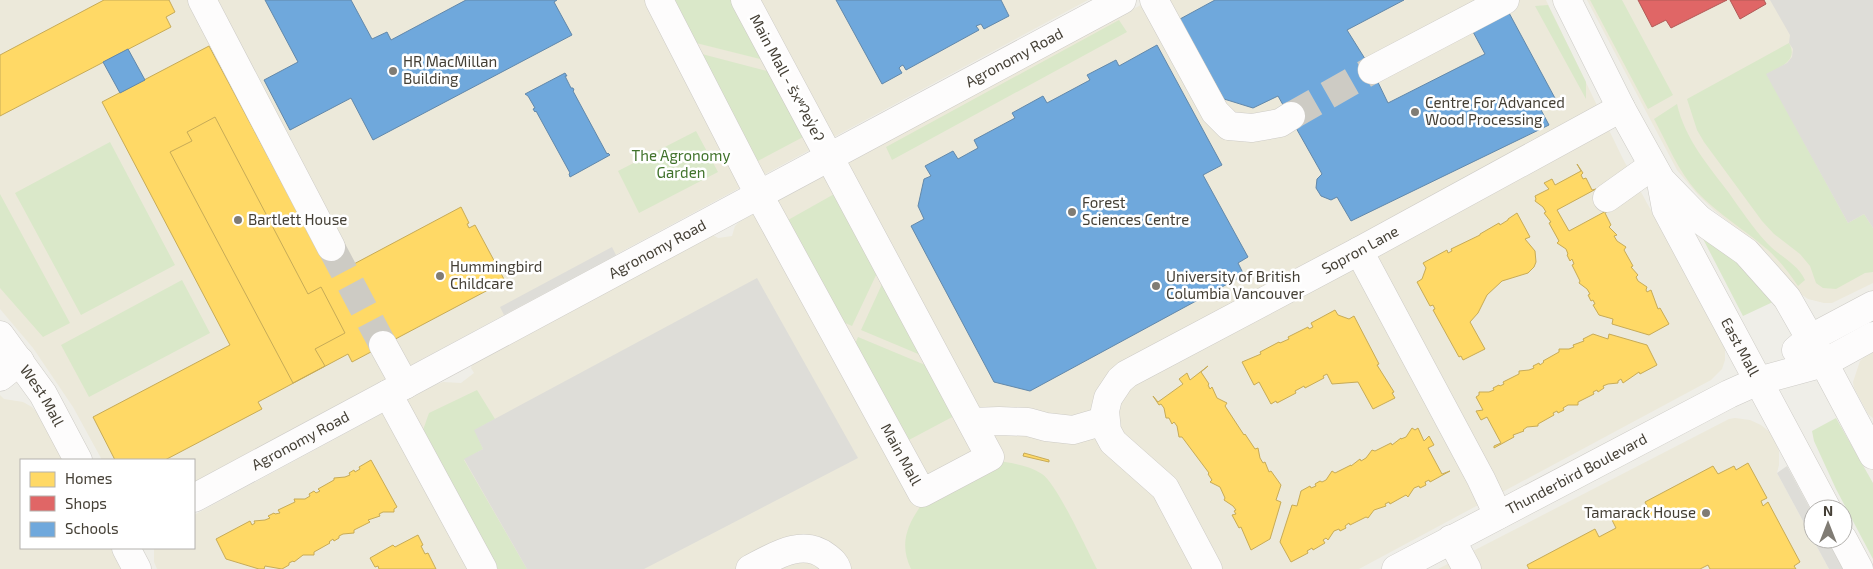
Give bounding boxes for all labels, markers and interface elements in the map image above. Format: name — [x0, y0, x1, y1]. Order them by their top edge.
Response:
street label: Main Mall - šxʷʔey̓eʔ — [747, 11, 829, 144]
street label: Agronomy Road — [962, 23, 1066, 90]
place label: HR MacMillan Building — [403, 52, 497, 87]
marker: HR MacMillan Building — [387, 65, 399, 77]
place label: Centre For Advanced Wood Processing — [1425, 93, 1565, 128]
marker: Centre For Advanced Wood Processing — [1409, 106, 1421, 118]
park label: The Agronomy Garden — [632, 146, 730, 181]
place label: Forest Sciences Centre — [1082, 193, 1189, 228]
marker: Forest Sciences Centre — [1066, 206, 1078, 218]
place label: Bartlett House — [248, 210, 347, 228]
marker: Bartlett House — [232, 214, 244, 226]
street label: Agronomy Road — [605, 215, 709, 282]
street label: Sopron Lane — [1318, 221, 1401, 277]
place label: Hummingbird Childcare — [450, 257, 542, 292]
place label: University of British Columbia Vancouver — [1166, 267, 1305, 302]
marker: Hummingbird Childcare — [434, 270, 446, 282]
marker: University of British Columbia Vancouver — [1150, 280, 1162, 292]
street label: East Mall — [1718, 314, 1764, 379]
street label: West Mall — [17, 361, 69, 430]
street label: Agronomy Road — [248, 406, 352, 473]
street label: Main Mall — [878, 420, 926, 489]
street label: Thunderbird Boulevard — [1502, 429, 1650, 518]
legend — [20, 459, 195, 549]
text: Homes — [65, 469, 112, 487]
text: Shops — [65, 494, 107, 512]
north arrow — [1803, 499, 1853, 549]
text: N — [1823, 502, 1833, 519]
place label: Tamarack House — [1584, 503, 1696, 521]
marker: Tamarack House — [1700, 507, 1712, 519]
text: Schools — [65, 519, 119, 537]

